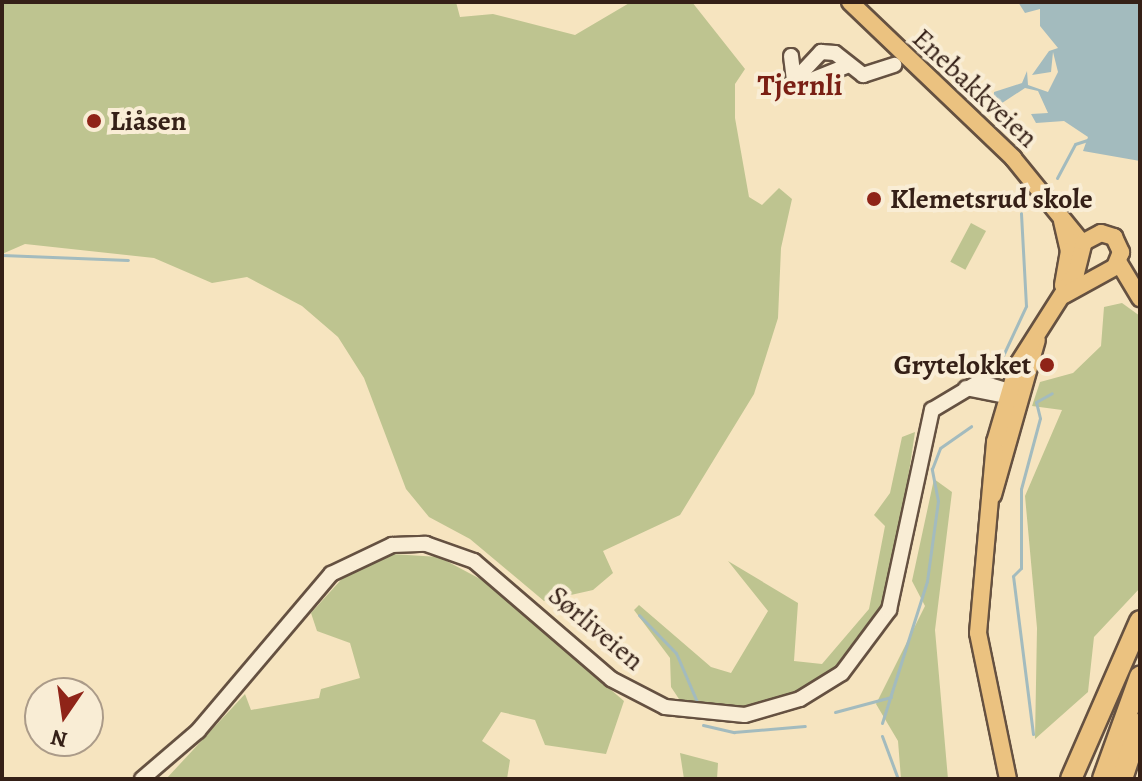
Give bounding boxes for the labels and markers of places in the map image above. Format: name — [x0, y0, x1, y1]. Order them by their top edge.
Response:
place label: Liåsen — [110, 104, 187, 138]
marker: Liåsen — [85, 112, 103, 130]
place label: Klemetsrud skole — [890, 182, 1093, 216]
marker: Klemetsrud skole — [865, 190, 883, 208]
place label: Grytelokket — [894, 348, 1031, 382]
marker: Grytelokket — [1038, 356, 1056, 374]

